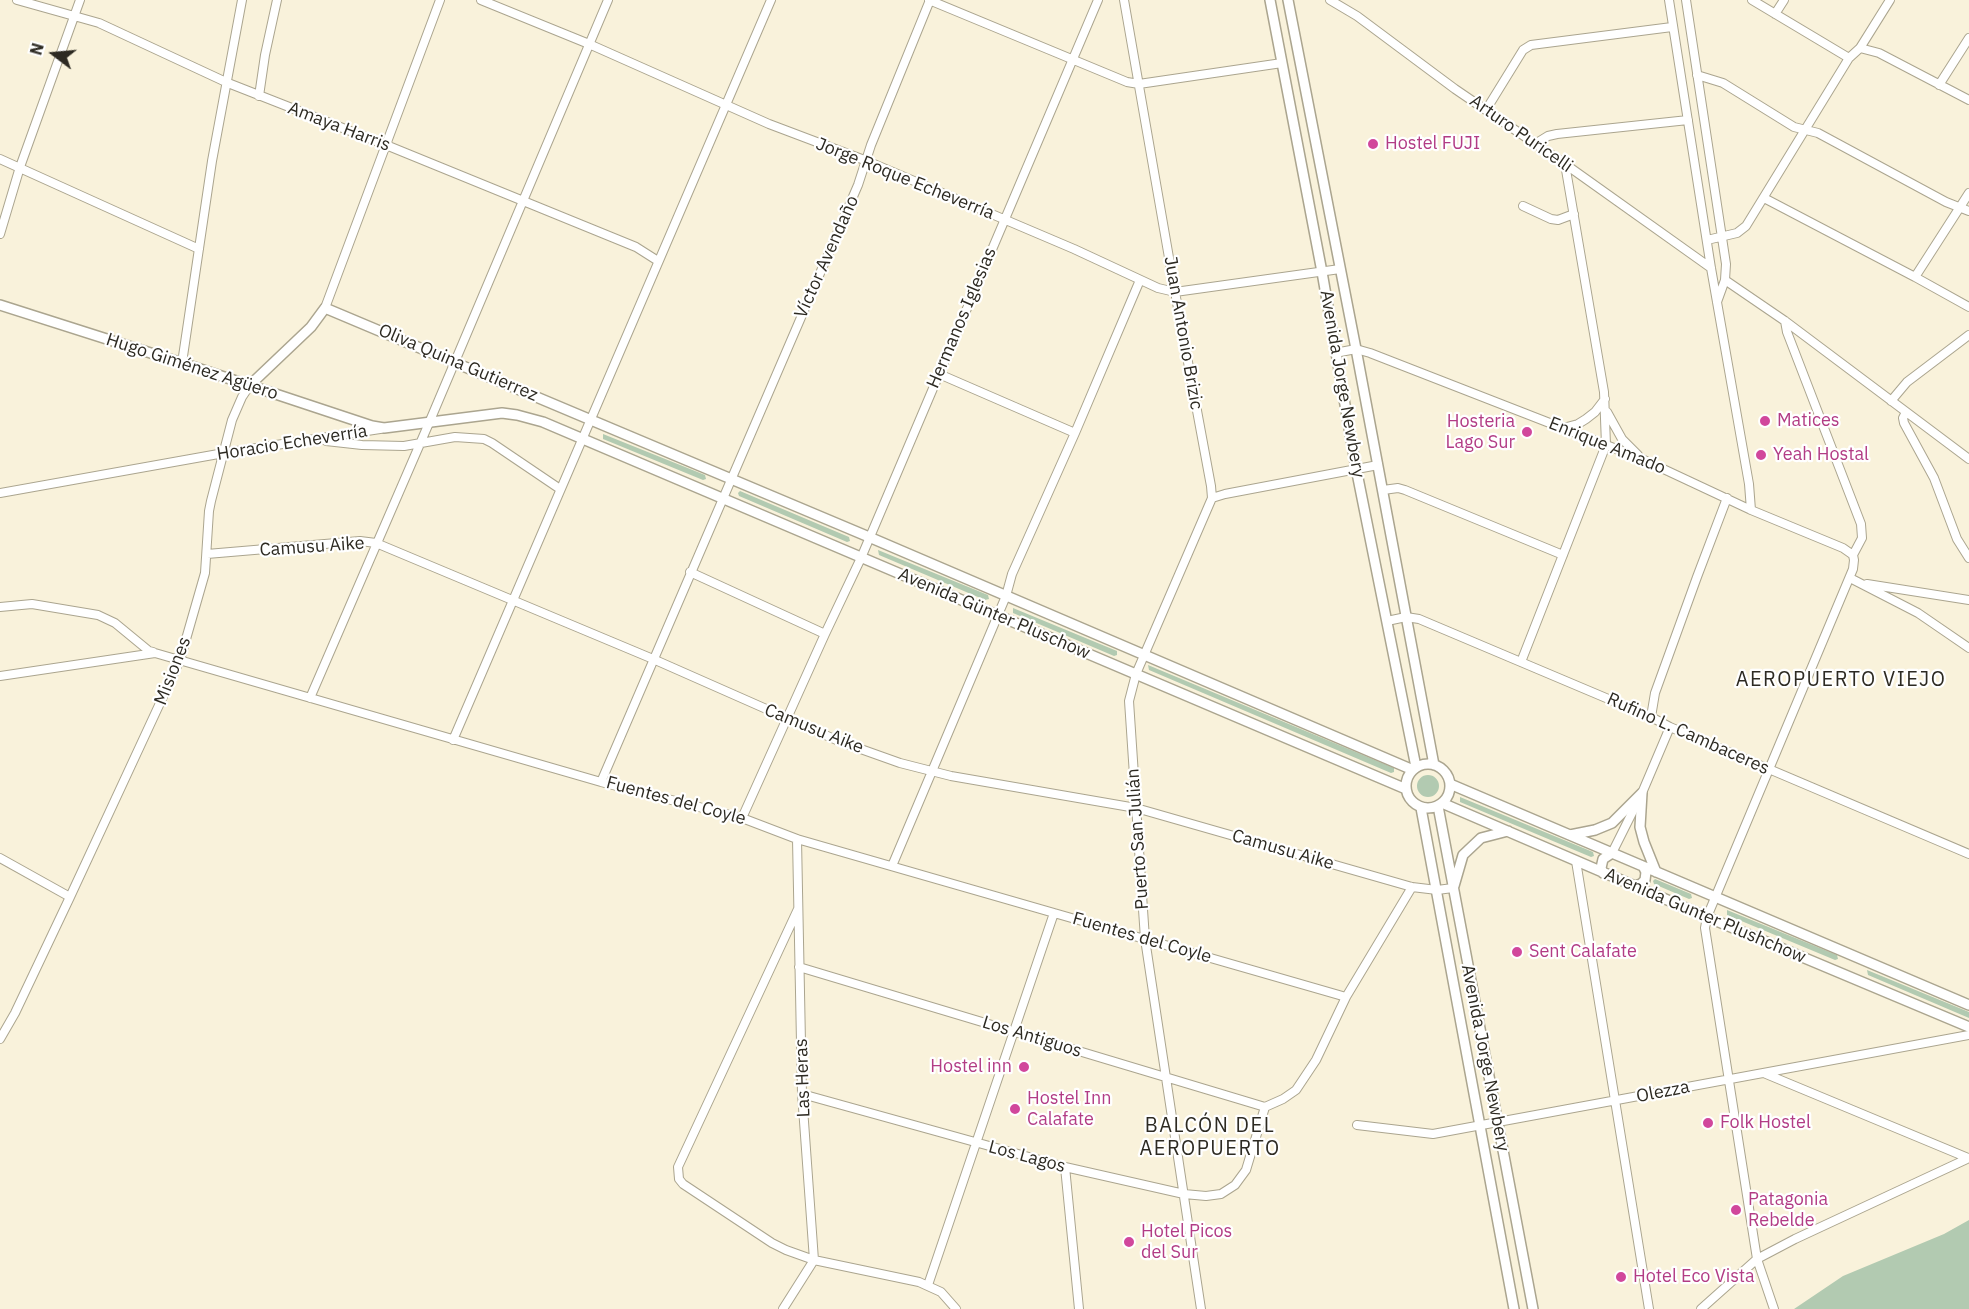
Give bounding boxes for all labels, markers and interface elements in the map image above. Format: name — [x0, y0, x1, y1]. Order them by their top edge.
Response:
north arrow — [24, 24, 84, 84]
text: N — [25, 41, 48, 57]
street label: Arturo Puricelli — [1465, 90, 1577, 178]
street label: Amaya Harris — [285, 98, 393, 156]
street label: Jorge Roque Echeverría — [813, 133, 997, 225]
place label: Hostel FUJI — [1385, 133, 1480, 155]
marker: Hostel FUJI — [1366, 137, 1380, 151]
street label: Víctor Avendaño — [790, 192, 864, 322]
street label: Hermanos Iglesias — [923, 244, 1001, 392]
street label: Juan Antonio Brizic — [1159, 255, 1207, 411]
street label: Avenida Jorge Newbery — [1315, 288, 1369, 480]
street label: Oliva Quina Gutierrez — [375, 320, 541, 406]
street label: Hugo Giménez Agüero — [103, 329, 281, 405]
place label: Matices — [1777, 410, 1840, 432]
place label: Hosteria Lago Sur — [1445, 411, 1515, 454]
street label: Enrique Amado — [1545, 413, 1669, 479]
marker: Matices — [1758, 414, 1772, 428]
street label: Horacio Echeverría — [215, 420, 369, 466]
marker: Hosteria Lago Sur — [1520, 425, 1534, 439]
place label: Yeah Hostal — [1773, 444, 1869, 466]
marker: Yeah Hostal — [1754, 448, 1768, 462]
street label: Camusu Aike — [259, 533, 365, 561]
street label: Avenida Günter Pluschow — [895, 564, 1093, 664]
street label: Misiones — [150, 634, 196, 708]
district label: AEROPUERTO VIEJO — [1736, 668, 1946, 692]
street label: Rufino L. Cambaceres — [1603, 688, 1773, 780]
street label: Camusu Aike — [761, 699, 867, 759]
street label: Puerto San Julián — [1122, 768, 1154, 910]
street label: Fuentes del Coyle — [604, 772, 748, 830]
street label: Camusu Aike — [1230, 825, 1336, 875]
street label: Avenida Gunter Plushchow — [1601, 864, 1809, 968]
street label: Fuentes del Coyle — [1070, 908, 1214, 968]
place label: Sent Calafate — [1529, 941, 1637, 963]
marker: Sent Calafate — [1510, 945, 1524, 959]
street label: Avenida Jorge Newbery — [1456, 963, 1514, 1153]
street label: Los Antiguos — [980, 1012, 1084, 1062]
street label: Las Heras — [791, 1038, 815, 1118]
place label: Hostel inn — [930, 1056, 1012, 1078]
marker: Hostel inn — [1017, 1060, 1031, 1074]
street label: Olezza — [1635, 1076, 1691, 1108]
place label: Hostel Inn Calafate — [1027, 1088, 1111, 1130]
marker: Hostel Inn Calafate — [1008, 1102, 1022, 1116]
place label: Folk Hostel — [1720, 1112, 1811, 1134]
district label: BALCÓN DEL AEROPUERTO — [1139, 1114, 1281, 1161]
marker: Folk Hostel — [1701, 1116, 1715, 1130]
street label: Los Lagos — [986, 1136, 1068, 1178]
place label: Patagonia Rebelde — [1748, 1189, 1828, 1232]
marker: Patagonia Rebelde — [1729, 1203, 1743, 1217]
place label: Hotel Picos del Sur — [1141, 1221, 1232, 1264]
marker: Hotel Picos del Sur — [1122, 1235, 1136, 1249]
place label: Hotel Eco Vista — [1633, 1266, 1755, 1288]
marker: Hotel Eco Vista — [1614, 1270, 1628, 1284]

